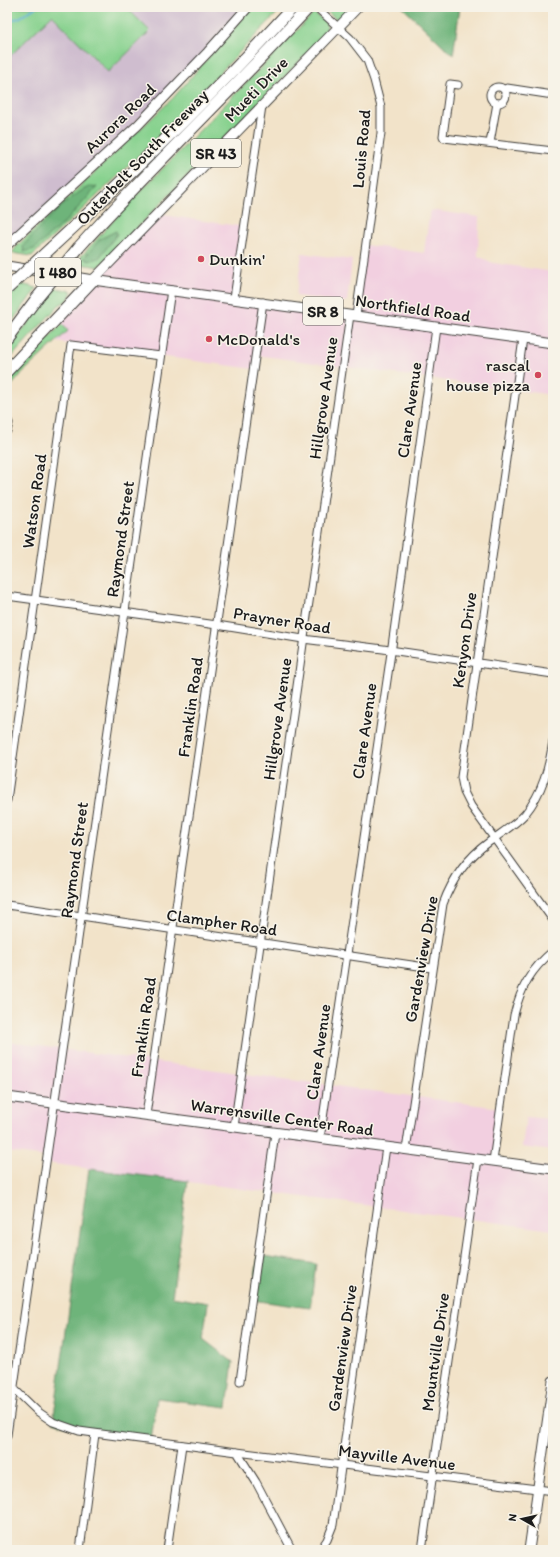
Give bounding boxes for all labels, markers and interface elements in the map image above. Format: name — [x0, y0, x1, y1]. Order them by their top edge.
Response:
street label: Mueti Drive — [220, 52, 292, 126]
street label: Aurora Road — [80, 79, 160, 157]
street label: Outerbelt South Freeway — [72, 85, 212, 229]
street label: Louis Road — [348, 109, 374, 189]
road number: SR 43 — [191, 139, 241, 167]
place label: Dunkin' — [209, 249, 265, 269]
marker: Dunkin' — [196, 254, 206, 264]
road number: I 480 — [35, 258, 81, 286]
street label: Northfield Road — [354, 290, 473, 326]
road number: SR 8 — [303, 297, 343, 325]
place label: McDonald's — [217, 329, 300, 349]
marker: McDonald's — [204, 334, 214, 344]
street label: Hillgrove Avenue — [304, 335, 342, 461]
place label: rascal house pizza — [446, 355, 530, 395]
street label: Clare Avenue — [392, 361, 426, 459]
marker: rascal house pizza — [533, 370, 543, 380]
street label: Watson Road — [17, 452, 51, 550]
street label: Raymond Street — [102, 479, 138, 599]
street label: Kenyon Drive — [447, 591, 481, 689]
street label: Prayner Road — [232, 602, 332, 638]
street label: Franklin Road — [173, 655, 207, 758]
street label: Hillgrove Avenue — [258, 656, 296, 782]
street label: Clare Avenue — [347, 682, 381, 780]
street label: Raymond Street — [56, 800, 92, 920]
street label: Gardenview Drive — [400, 894, 442, 1024]
street label: Clampher Road — [165, 904, 279, 940]
street label: Franklin Road — [126, 975, 160, 1078]
street label: Clare Avenue — [301, 1003, 335, 1101]
street label: Warrensville Center Road — [189, 1094, 375, 1140]
street label: Gardenview Drive — [323, 1283, 361, 1413]
street label: Mountville Drive — [417, 1291, 453, 1413]
street label: Mayville Avenue — [337, 1440, 457, 1474]
north arrow — [502, 1499, 542, 1539]
text: N — [506, 1513, 520, 1522]

